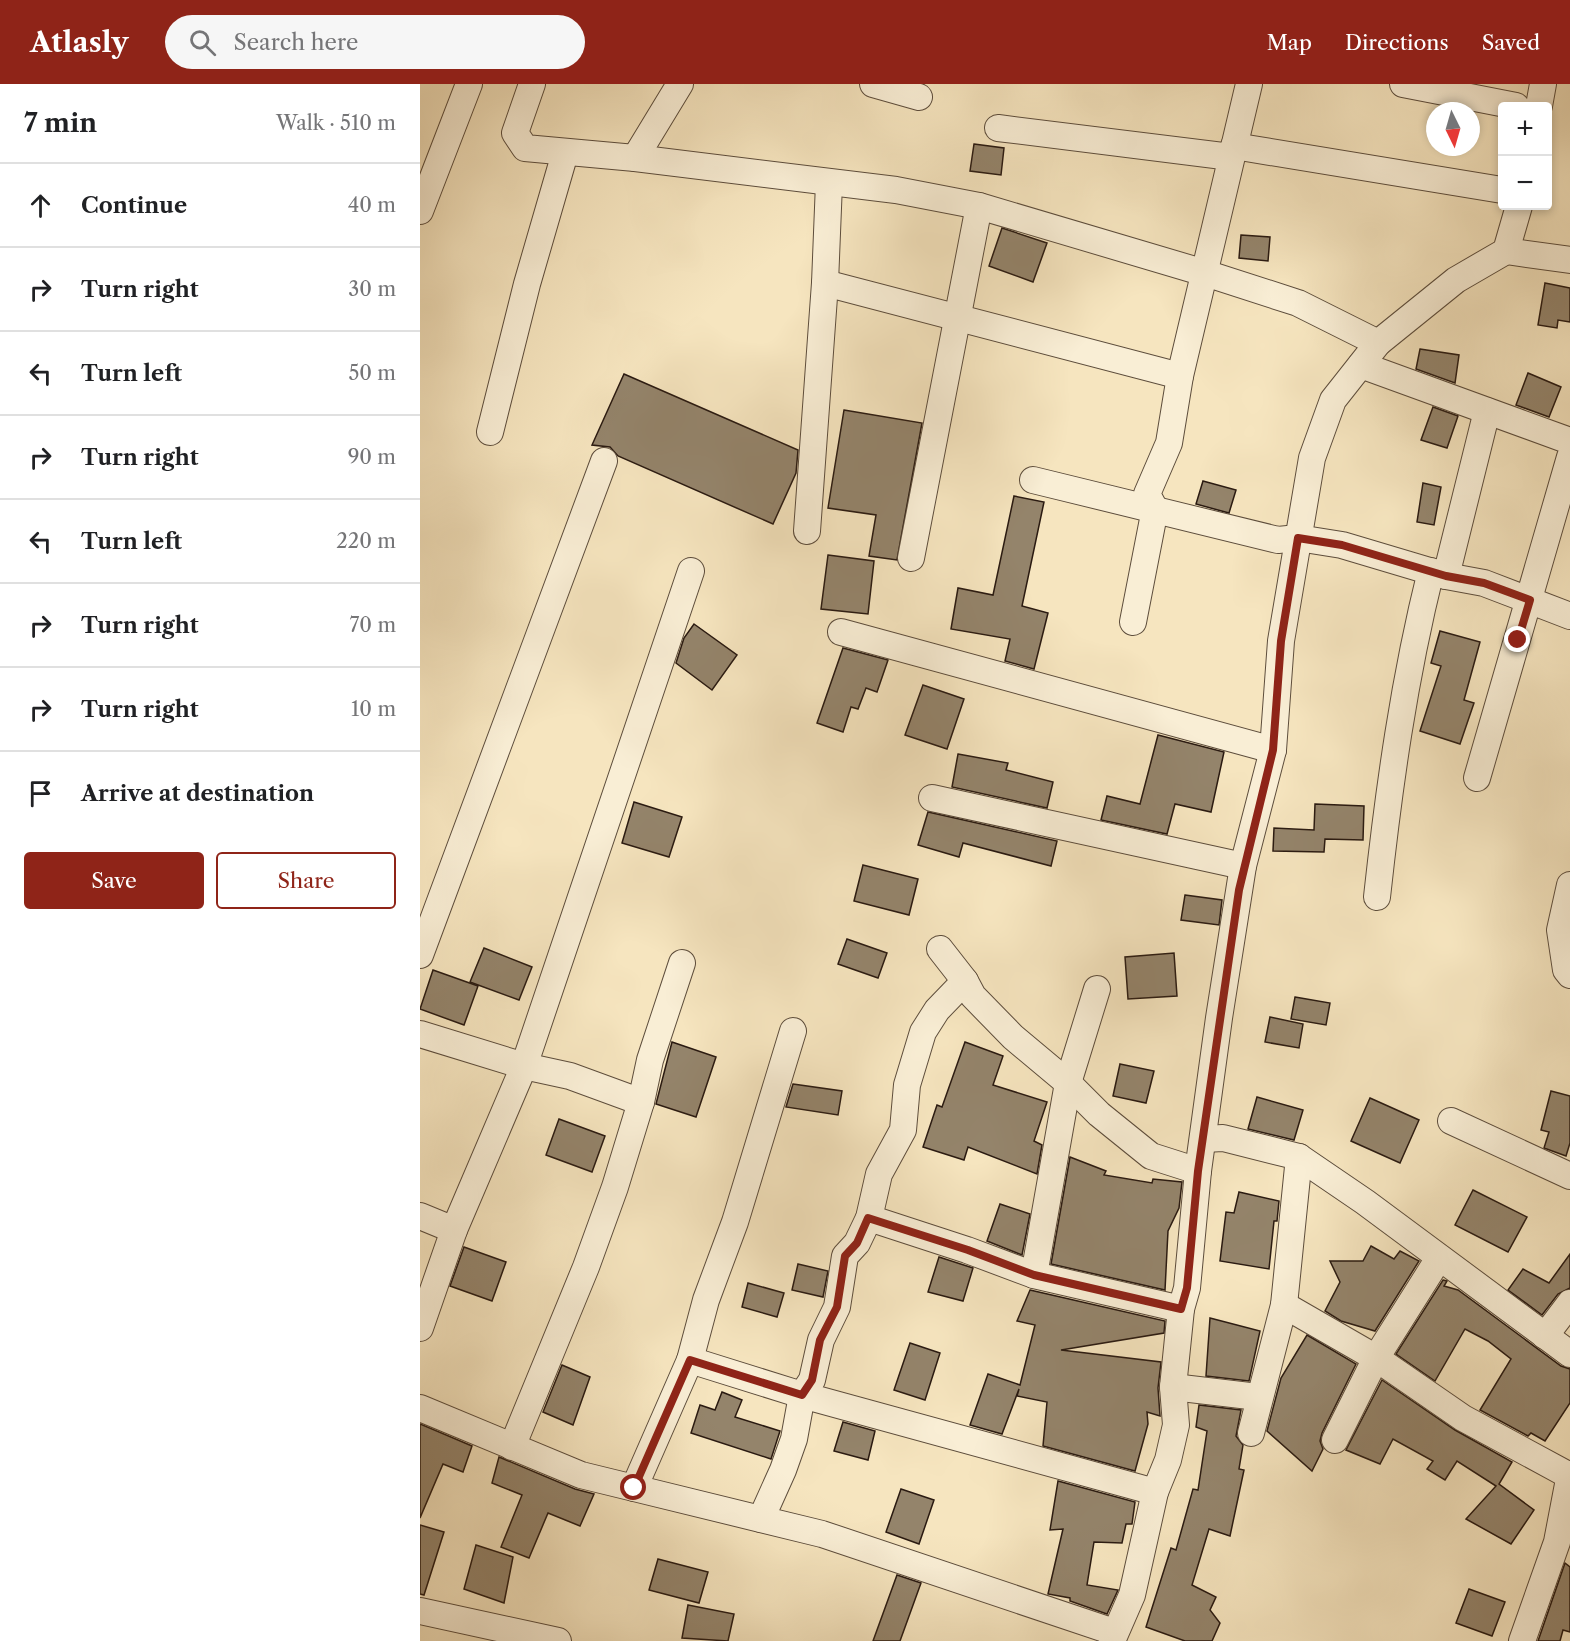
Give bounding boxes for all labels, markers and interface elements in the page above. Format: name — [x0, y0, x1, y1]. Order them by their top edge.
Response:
search box — [165, 15, 585, 69]
text: Atlasly — [30, 25, 129, 59]
icon: search — [186, 26, 219, 59]
text: Search here — [234, 29, 358, 56]
text: Map — [1267, 30, 1312, 55]
text: Directions — [1345, 30, 1449, 55]
text: Saved — [1482, 30, 1540, 55]
north arrow — [1426, 102, 1480, 156]
map controls — [1498, 102, 1552, 210]
button: + — [1498, 102, 1552, 156]
text: 7 min — [24, 107, 97, 139]
text: Walk · 510 m — [276, 111, 396, 135]
button: − — [1498, 156, 1552, 210]
icon: ahead — [24, 189, 57, 222]
text: Continue — [81, 192, 187, 219]
text: 40 m — [348, 193, 396, 217]
icon: right — [24, 273, 57, 306]
text: Turn right — [81, 276, 199, 303]
text: 30 m — [348, 277, 396, 301]
icon: left — [24, 357, 57, 390]
text: Turn left — [81, 360, 182, 387]
text: 50 m — [349, 361, 396, 385]
icon: right — [24, 441, 57, 474]
text: Turn right — [81, 444, 199, 471]
text: 90 m — [348, 445, 396, 469]
icon: left — [24, 525, 57, 558]
text: Turn left — [81, 528, 182, 555]
text: 220 m — [336, 529, 396, 553]
icon: right — [24, 609, 57, 642]
text: Turn right — [81, 612, 199, 639]
text: 70 m — [350, 613, 396, 637]
route end — [1504, 626, 1530, 652]
icon: right — [24, 693, 57, 726]
text: Turn right — [81, 696, 199, 723]
text: 10 m — [351, 697, 396, 721]
icon: arrive — [24, 777, 57, 810]
text: Arrive at destination — [81, 780, 314, 807]
button: Save — [24, 852, 204, 909]
button: Share — [216, 852, 396, 909]
route start — [620, 1474, 646, 1500]

